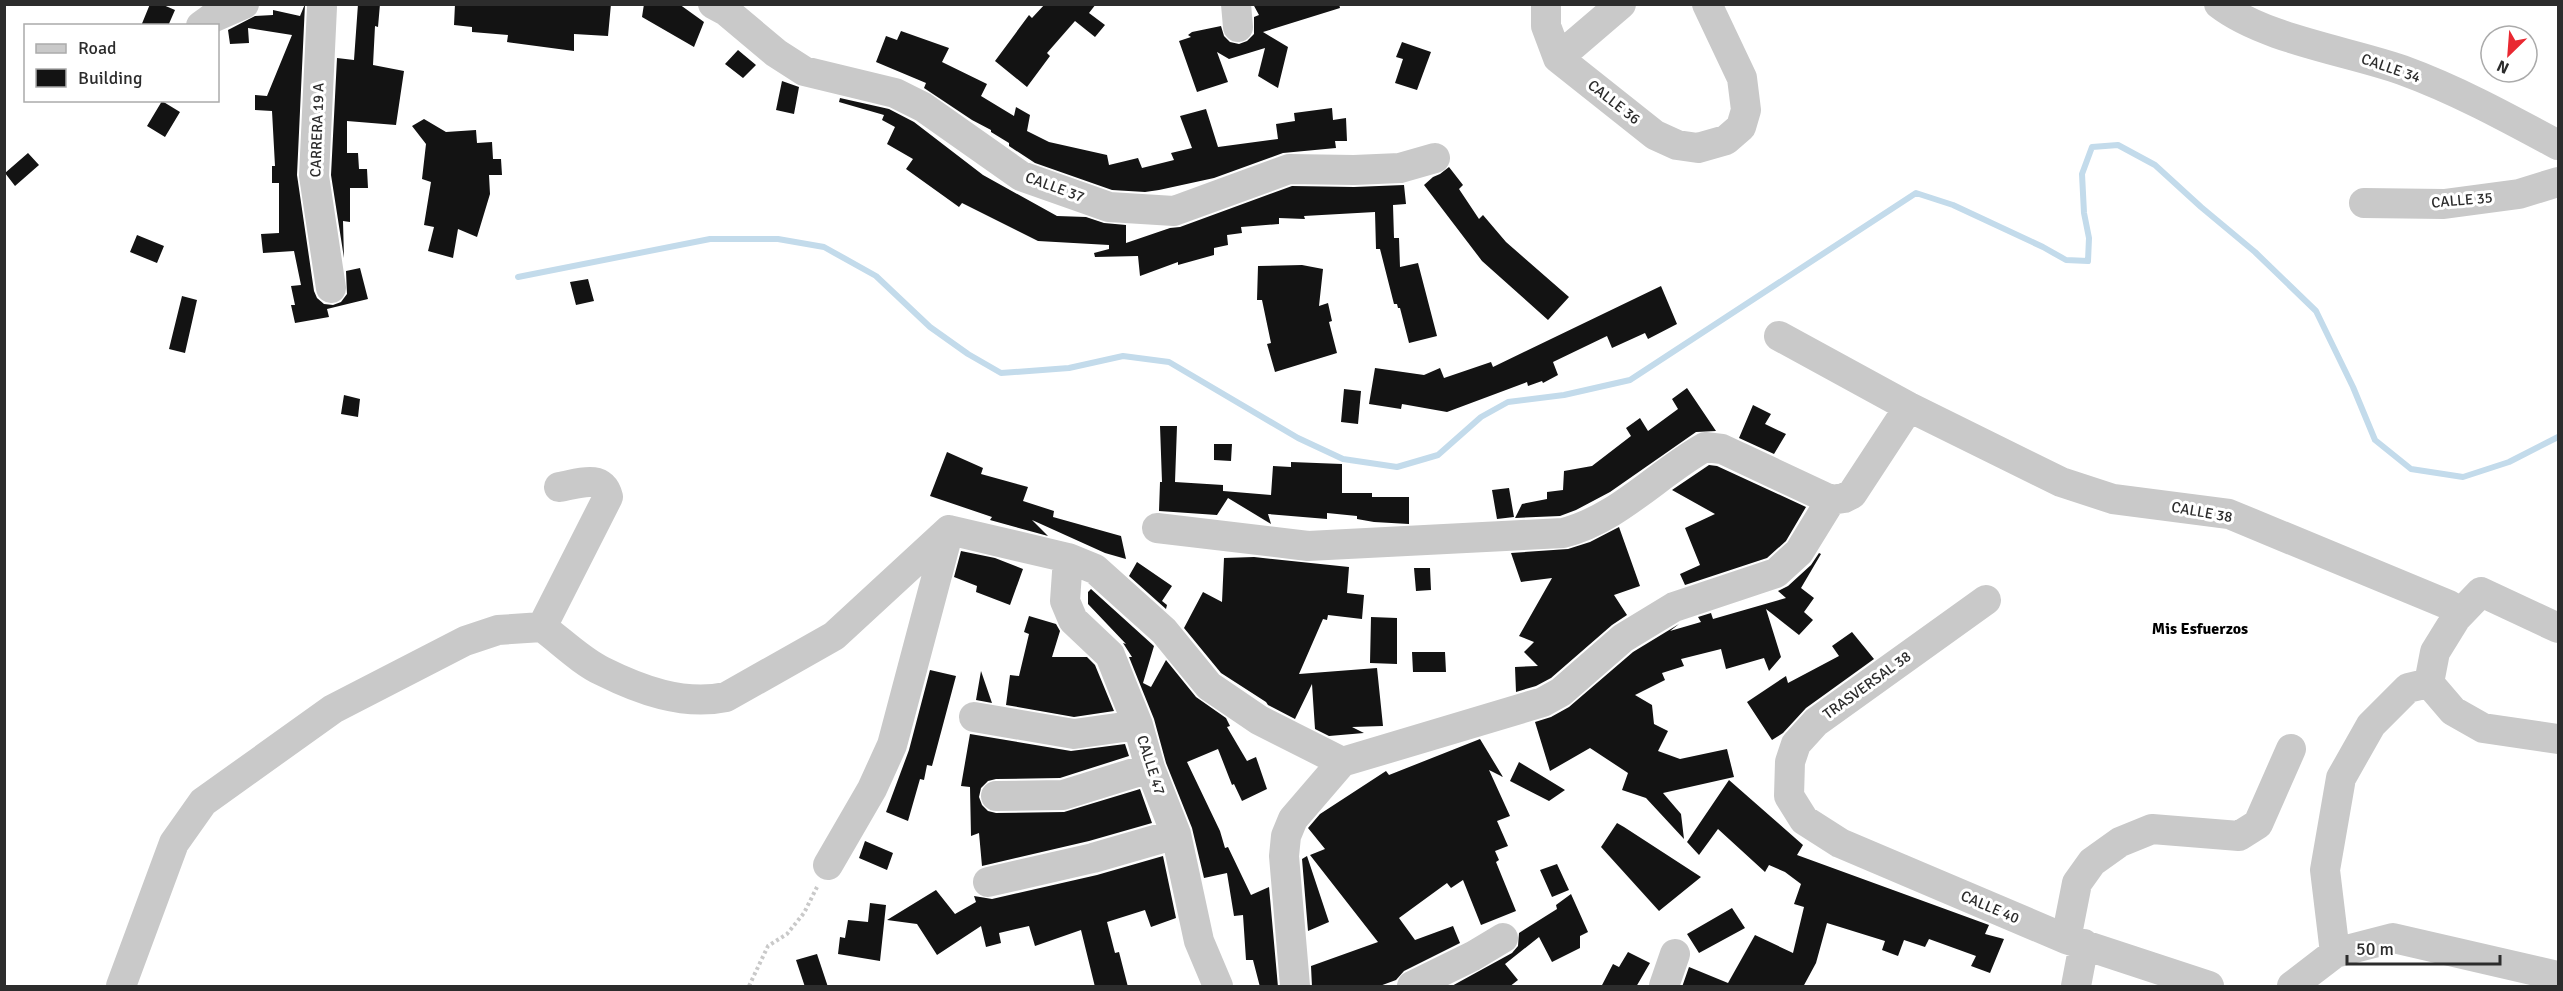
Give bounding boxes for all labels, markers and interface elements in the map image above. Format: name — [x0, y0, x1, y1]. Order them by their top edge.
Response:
legend — [24, 24, 219, 102]
north arrow — [2479, 24, 2539, 84]
text: Road — [78, 37, 117, 59]
street label: CALLE 34 — [2359, 49, 2423, 87]
text: N — [2494, 55, 2512, 78]
text: Building — [78, 67, 142, 89]
street label: CALLE 36 — [1584, 76, 1644, 128]
street label: CARRERA 19 A — [306, 82, 328, 178]
street label: CALLE 37 — [1023, 168, 1087, 206]
street label: CALLE 35 — [2431, 188, 2493, 212]
street label: CALLE 38 — [2170, 498, 2234, 526]
district label: Mis Esfuerzos — [2152, 619, 2248, 639]
street label: TRASVERSAL 38 — [1820, 647, 1914, 723]
street label: CALLE 47 — [1133, 733, 1169, 797]
street label: CALLE 40 — [1958, 887, 2022, 927]
scale bar — [2347, 928, 2500, 966]
text: 50 m — [2356, 938, 2394, 960]

